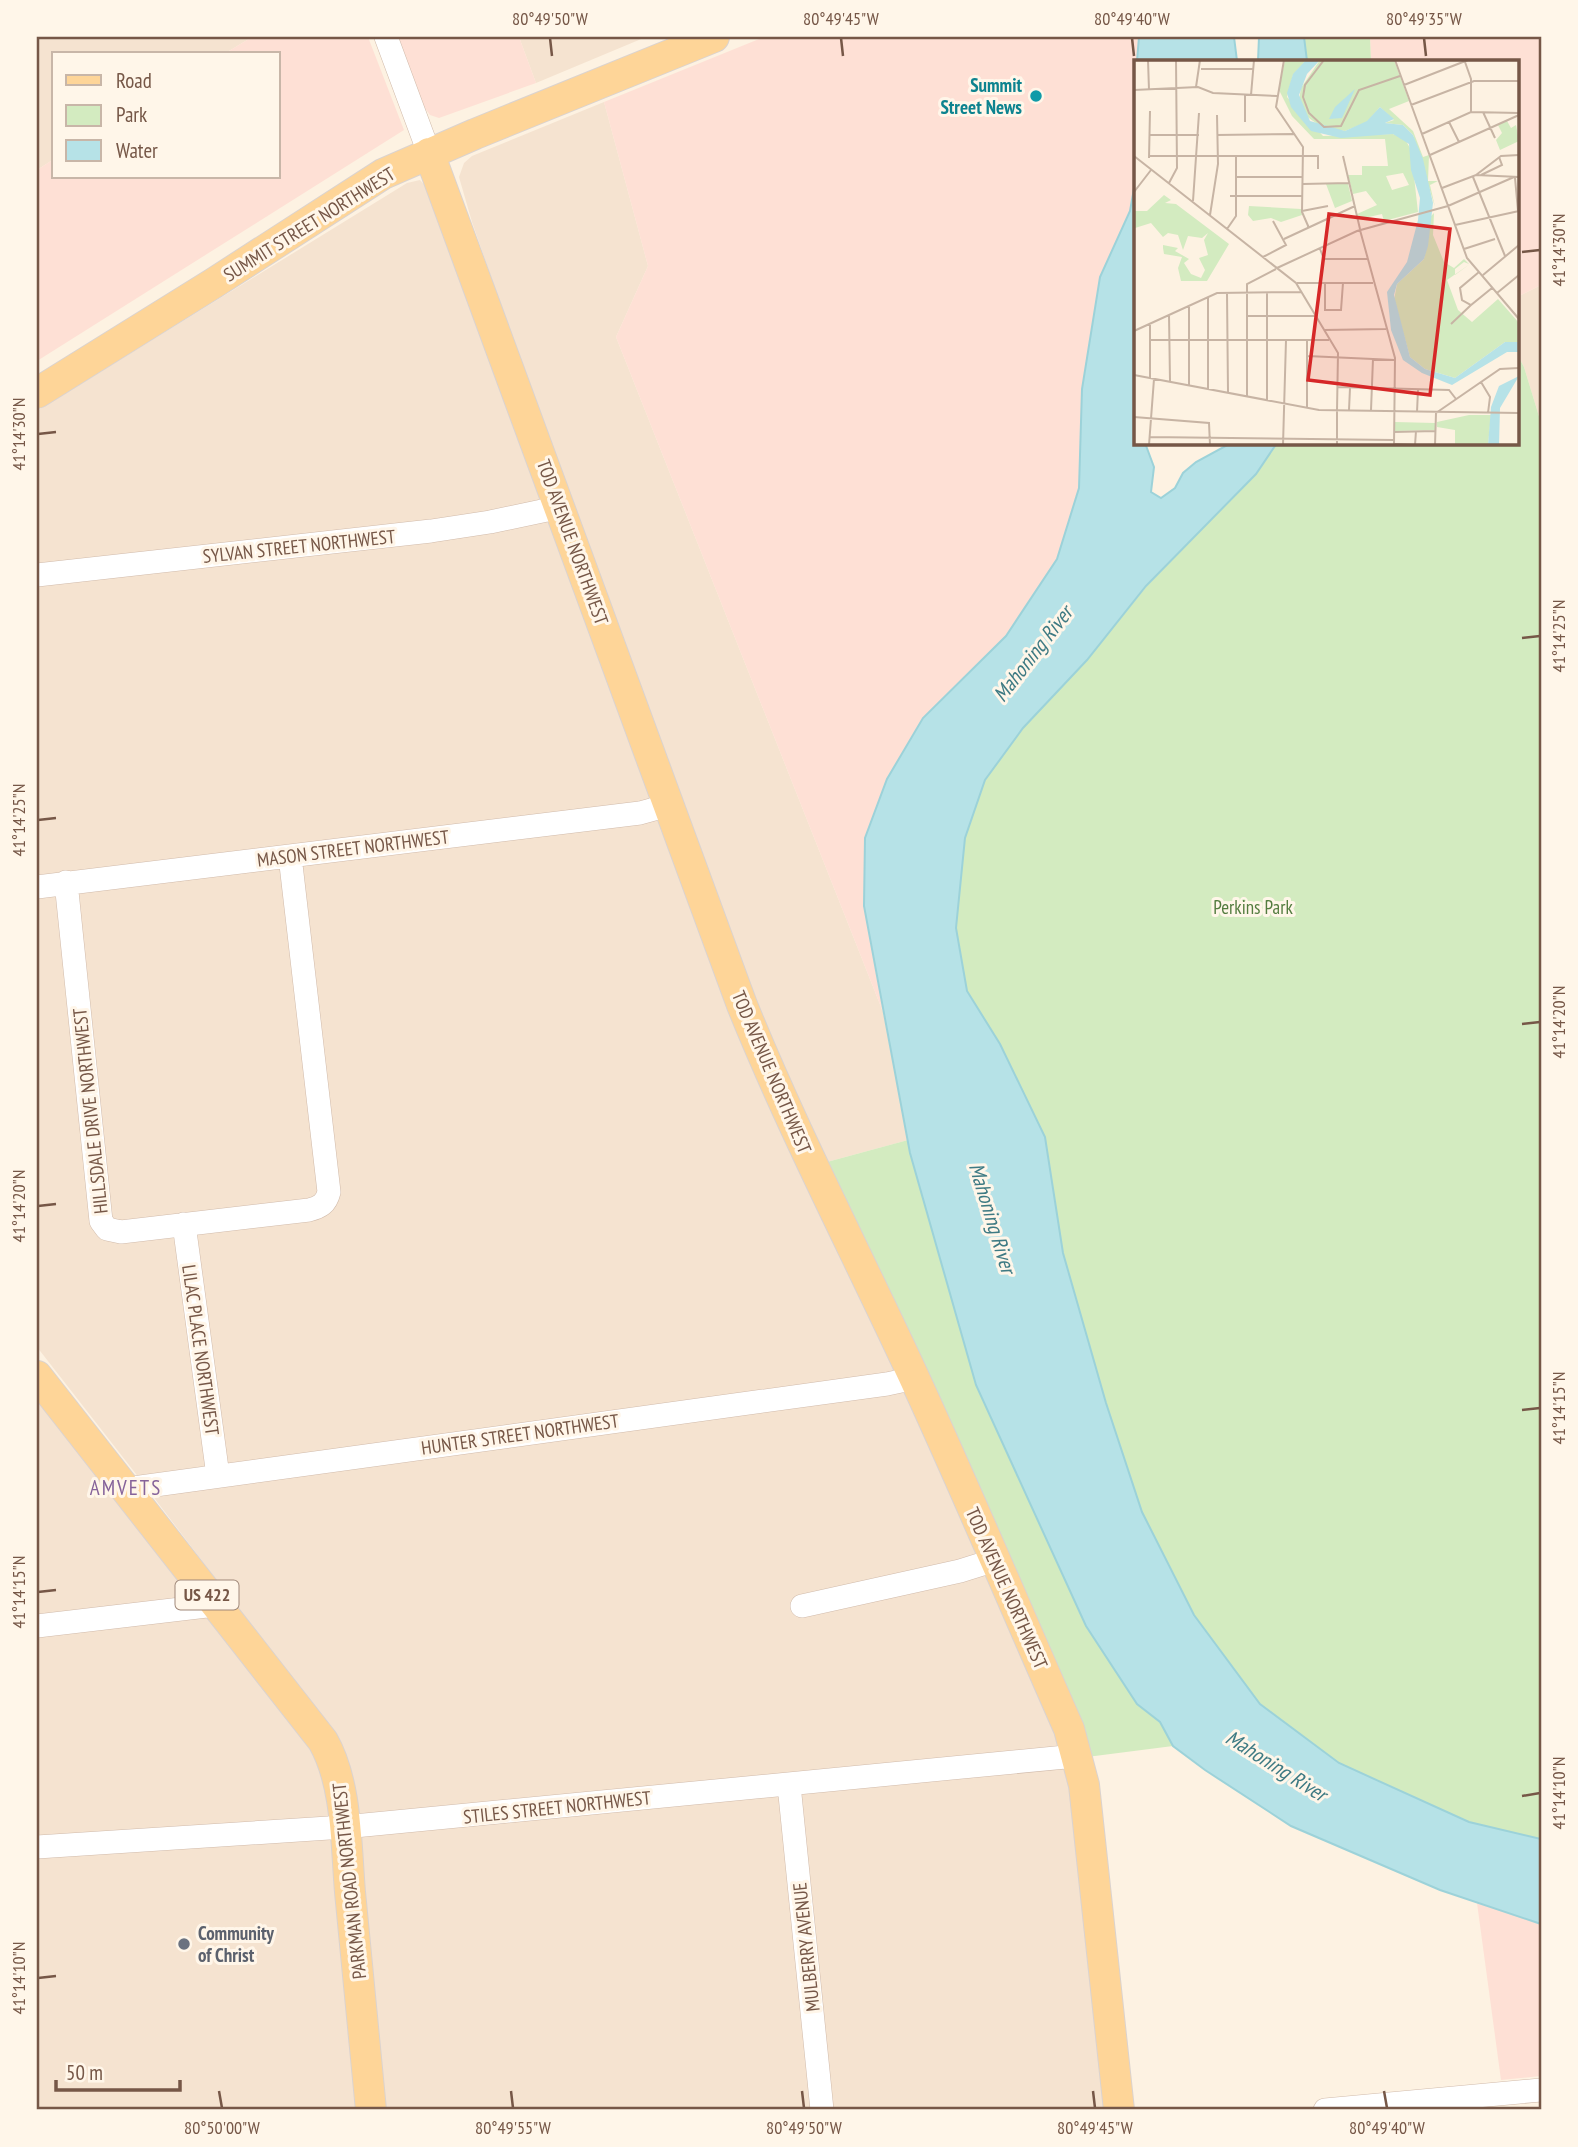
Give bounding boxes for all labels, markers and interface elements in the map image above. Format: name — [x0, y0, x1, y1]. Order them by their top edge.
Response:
text: 80°49'50"W — [512, 7, 588, 30]
text: 80°49'45"W — [803, 7, 879, 30]
text: 80°49'40"W — [1094, 7, 1170, 30]
text: 80°49'35"W — [1386, 7, 1462, 30]
legend — [52, 52, 280, 178]
inset map — [1134, 60, 1518, 444]
text: Road — [116, 67, 152, 94]
place label: Summit Street News — [941, 73, 1022, 119]
marker: Summit Street News — [1028, 88, 1044, 104]
text: Park — [116, 101, 147, 128]
text: Water — [116, 137, 158, 164]
street label: SUMMIT STREET NORTHWEST — [219, 161, 400, 287]
text: 41°14'30"N — [1547, 214, 1570, 286]
text: 41°14'30"N — [7, 398, 30, 470]
street label: TOD AVENUE NORTHWEST — [532, 456, 614, 628]
street label: SYLVAN STREET NORTHWEST — [202, 524, 397, 568]
water label: Mahoning River — [987, 598, 1080, 707]
text: 41°14'25"N — [1547, 600, 1570, 672]
text: 41°14'25"N — [7, 784, 30, 856]
street label: MASON STREET NORTHWEST — [256, 824, 451, 872]
park label: Perkins Park — [1213, 895, 1293, 919]
text: 41°14'20"N — [1547, 986, 1570, 1058]
street label: TOD AVENUE NORTHWEST — [727, 987, 817, 1157]
street label: HILLSDALE DRIVE NORTHWEST — [67, 1006, 113, 1215]
water label: Mahoning River — [963, 1159, 1023, 1279]
text: 41°14'20"N — [7, 1170, 30, 1242]
street label: LILAC PLACE NORTHWEST — [177, 1263, 225, 1437]
text: 41°14'15"N — [1547, 1372, 1570, 1444]
street label: HUNTER STREET NORTHWEST — [420, 1408, 621, 1460]
district label: AMVETS — [90, 1474, 162, 1501]
street label: TOD AVENUE NORTHWEST — [961, 1503, 1054, 1673]
text: 41°14'15"N — [7, 1556, 30, 1628]
road number: US 422 — [176, 1580, 238, 1610]
water label: Mahoning River — [1221, 1724, 1334, 1809]
text: 41°14'10"N — [1547, 1757, 1570, 1829]
street label: PARKMAN ROAD NORTHWEST — [327, 1781, 371, 1980]
street label: STILES STREET NORTHWEST — [462, 1785, 652, 1829]
street label: MULBERRY AVENUE — [787, 1881, 825, 2013]
place label: Community of Christ — [198, 1921, 274, 1967]
marker: Community of Christ — [176, 1936, 192, 1952]
text: 41°14'10"N — [7, 1942, 30, 2014]
scale bar — [56, 2049, 180, 2093]
text: 50 m — [66, 2059, 103, 2086]
text: 80°50'00"W — [184, 2116, 260, 2139]
text: 80°49'55"W — [475, 2116, 551, 2139]
text: 80°49'50"W — [766, 2116, 842, 2139]
text: 80°49'45"W — [1057, 2116, 1133, 2139]
text: 80°49'40"W — [1349, 2116, 1425, 2139]

